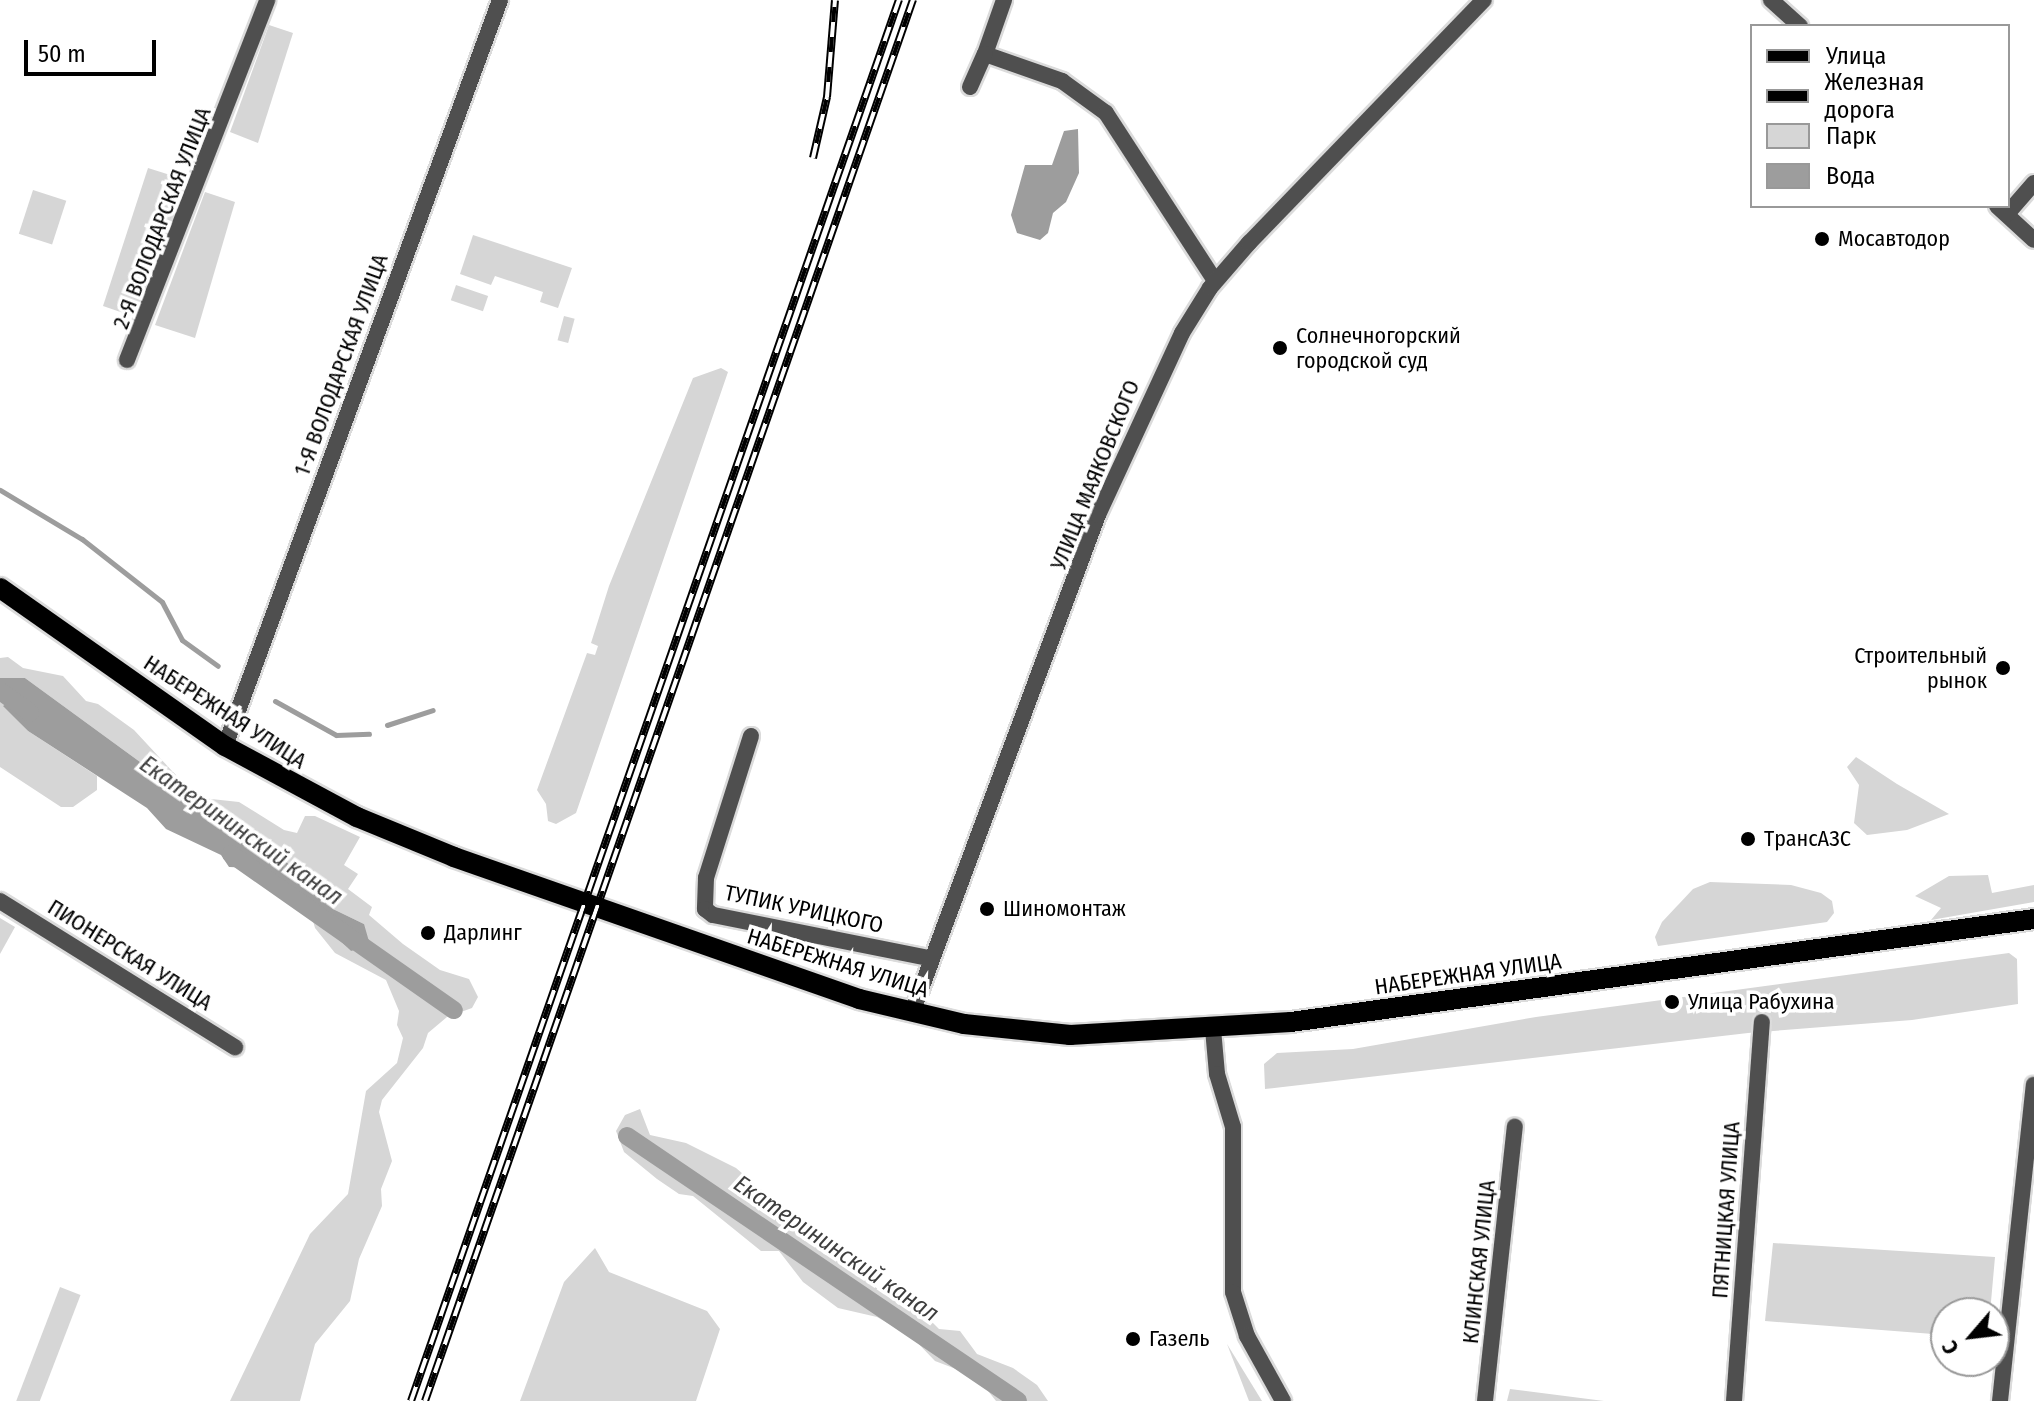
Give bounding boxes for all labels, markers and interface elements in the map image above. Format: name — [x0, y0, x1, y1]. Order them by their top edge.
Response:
scale bar — [28, 24, 160, 74]
legend — [1750, 24, 2010, 208]
text: 50 m — [38, 40, 86, 68]
text: Улица — [1826, 42, 1886, 70]
text: Железная дорога — [1825, 68, 1924, 124]
street label: 2-Я ВОЛОДАРСКАЯ УЛИЦА — [108, 104, 216, 332]
text: Парк — [1826, 122, 1876, 150]
text: Вода — [1826, 162, 1875, 190]
place label: Мосавтодор — [1838, 226, 1950, 252]
marker: Мосавтодор — [1813, 230, 1831, 248]
street label: 1-Я ВОЛОДАРСКАЯ УЛИЦА — [289, 251, 393, 479]
place label: Солнечногорский городской суд — [1296, 322, 1461, 374]
marker: Солнечногорский городской суд — [1271, 339, 1289, 357]
street label: УЛИЦА МАЯКОВСКОГО — [1045, 376, 1145, 574]
place label: Строительный рынок — [1854, 642, 1987, 694]
street label: НАБЕРЕЖНАЯ УЛИЦА — [139, 650, 311, 774]
marker: Строительный рынок — [1994, 659, 2012, 677]
water label: Екатерининский канал — [134, 750, 348, 912]
place label: ТрансАЗС — [1764, 826, 1851, 852]
marker: ТрансАЗС — [1739, 830, 1757, 848]
street label: ТУПИК УРИЦКОГО — [722, 879, 886, 939]
street label: ПИОНЕРСКАЯ УЛИЦА — [43, 894, 217, 1016]
place label: Шиномонтаж — [1003, 896, 1126, 922]
marker: Шиномонтаж — [978, 900, 996, 918]
place label: Дарлинг — [444, 920, 522, 946]
street label: НАБЕРЕЖНАЯ УЛИЦА — [744, 923, 932, 1003]
marker: Дарлинг — [419, 924, 437, 942]
street label: НАБЕРЕЖНАЯ УЛИЦА — [1373, 948, 1563, 1000]
place label: Улица Рабухина — [1688, 989, 1835, 1015]
marker: Улица Рабухина — [1663, 993, 1681, 1011]
street label: ПЯТНИЦКАЯ УЛИЦА — [1707, 1121, 1745, 1299]
water label: Екатерининский канал — [728, 1170, 944, 1328]
street label: КЛИНСКАЯ УЛИЦА — [1457, 1179, 1501, 1345]
north arrow — [1930, 1297, 2010, 1377]
place label: Газель — [1149, 1326, 1210, 1352]
marker: Газель — [1124, 1330, 1142, 1348]
text: С — [1936, 1336, 1965, 1359]

